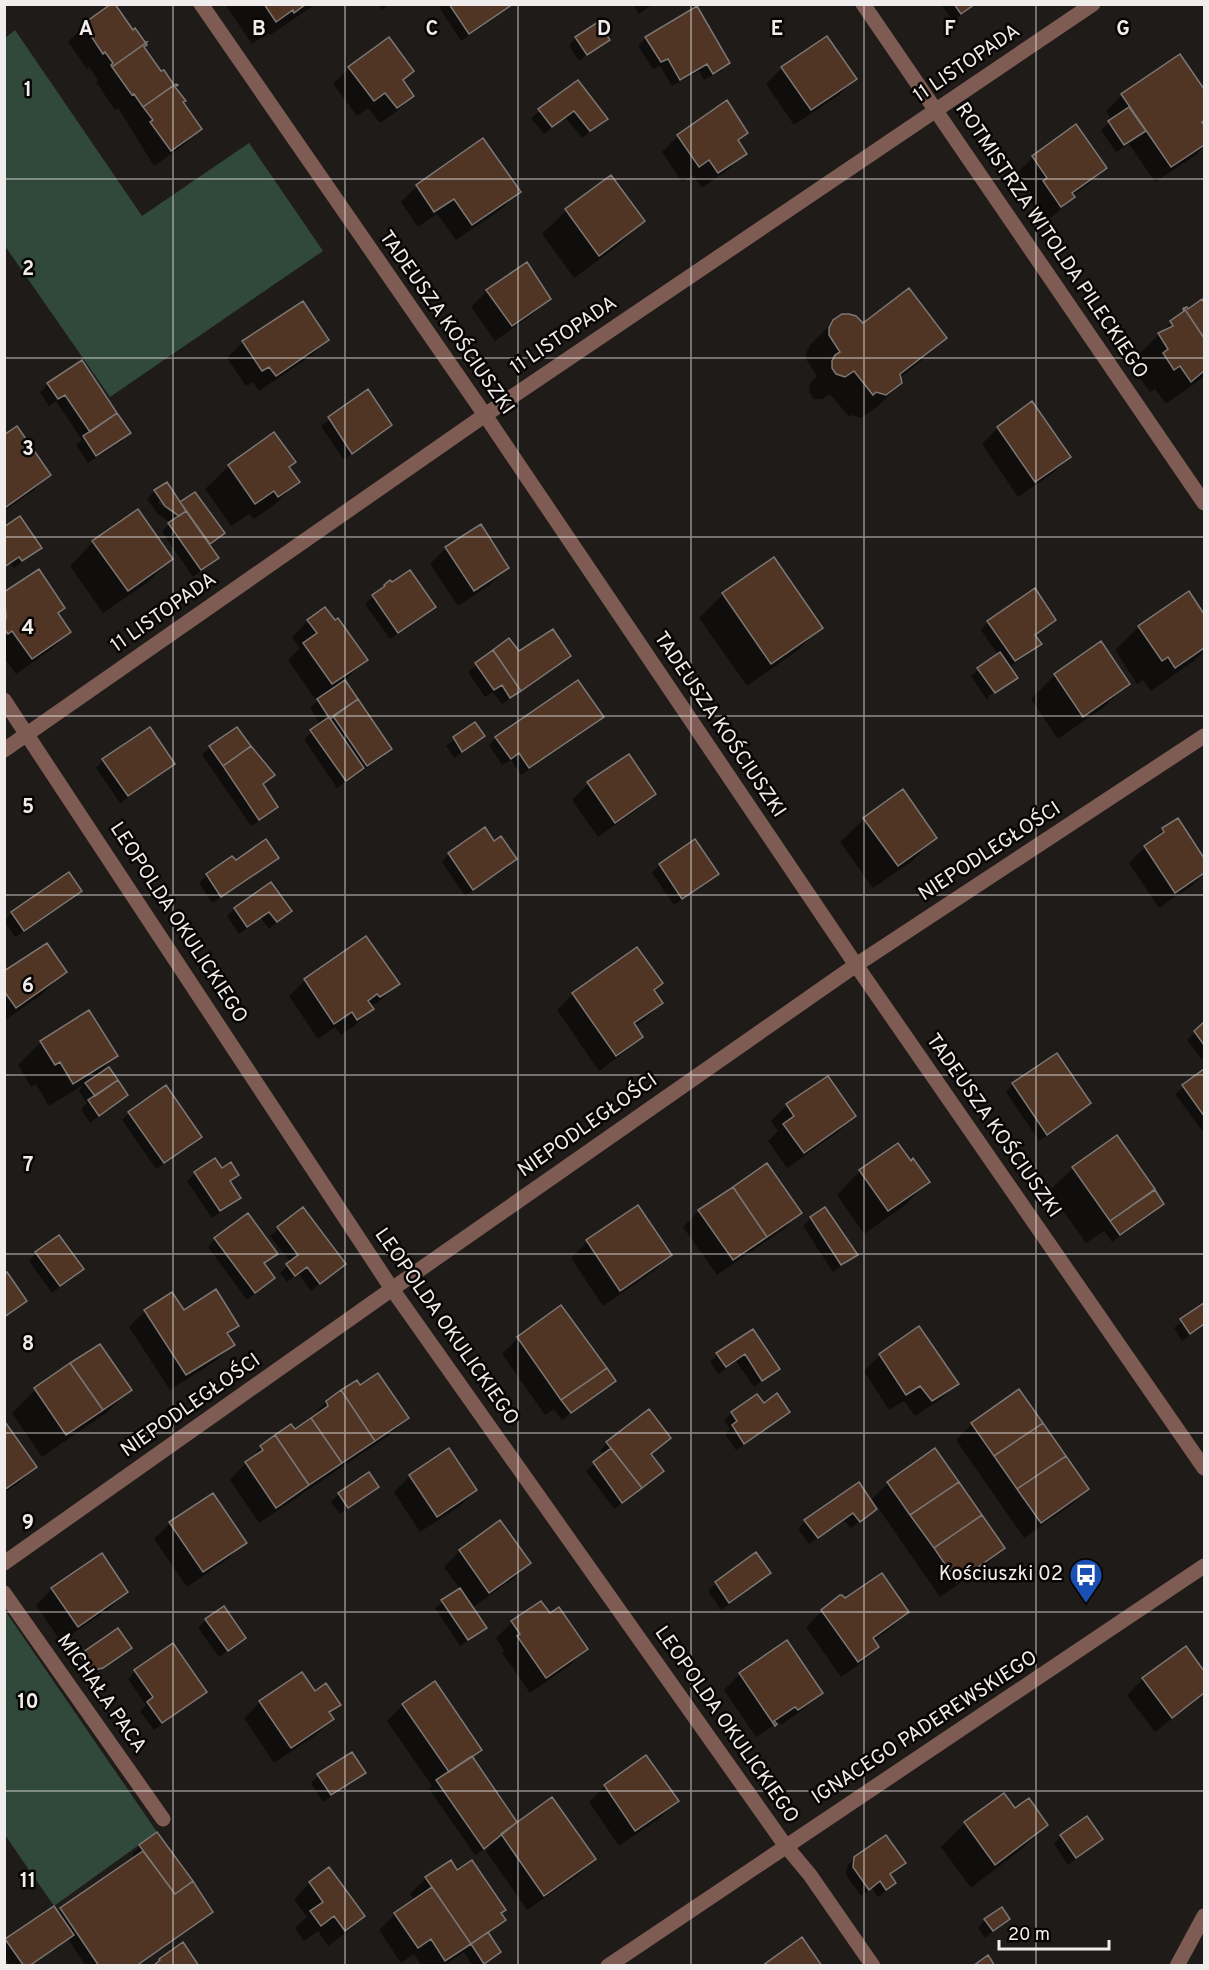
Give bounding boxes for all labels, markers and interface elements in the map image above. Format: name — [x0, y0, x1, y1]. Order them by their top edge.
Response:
text: A — [79, 17, 93, 43]
text: B — [252, 17, 266, 43]
text: C — [426, 17, 438, 43]
text: D — [597, 17, 611, 43]
text: E — [771, 17, 783, 43]
text: F — [944, 17, 956, 43]
text: G — [1116, 17, 1130, 43]
street label: 11 LISTOPADA — [909, 19, 1025, 109]
text: 1 — [24, 78, 32, 104]
street label: ROTMISTRZA WITOLDA PILECKIEGO — [949, 98, 1153, 384]
street label: TADEUSZA KOŚCIUSZKI — [373, 225, 521, 420]
text: 2 — [22, 257, 34, 283]
street label: 11 LISTOPADA — [506, 291, 622, 381]
text: 3 — [22, 437, 34, 463]
street label: 11 LISTOPADA — [106, 567, 222, 659]
text: 4 — [22, 616, 34, 642]
street label: TADEUSZA KOŚCIUSZKI — [647, 626, 793, 823]
text: 5 — [22, 795, 34, 821]
street label: NIEPODLEGŁOŚCI — [913, 795, 1066, 908]
street label: LEOPOLDA OKULICKIEGO — [103, 817, 253, 1029]
text: 6 — [22, 974, 34, 1000]
street label: TADEUSZA KOŚCIUSZKI — [920, 1028, 1068, 1223]
street label: NIEPODLEGŁOŚCI — [512, 1066, 663, 1184]
text: 7 — [23, 1153, 33, 1179]
street label: LEOPOLDA OKULICKIEGO — [368, 1223, 524, 1431]
text: 8 — [22, 1332, 34, 1358]
street label: NIEPODLEGŁOŚCI — [115, 1346, 266, 1464]
text: 9 — [22, 1511, 34, 1537]
bus stop icon: Kościuszki 02 — [1068, 1557, 1104, 1604]
place label: Kościuszki 02 — [939, 1562, 1063, 1588]
street label: LEOPOLDA OKULICKIEGO — [648, 1621, 804, 1829]
street label: MICHAŁA PACA — [50, 1629, 152, 1759]
street label: IGNACEGO PADEREWSKIEGO — [807, 1645, 1043, 1811]
text: 10 — [17, 1690, 39, 1716]
text: 11 — [20, 1869, 36, 1895]
scale bar — [999, 1913, 1108, 1951]
text: 20 m — [1008, 1924, 1050, 1947]

